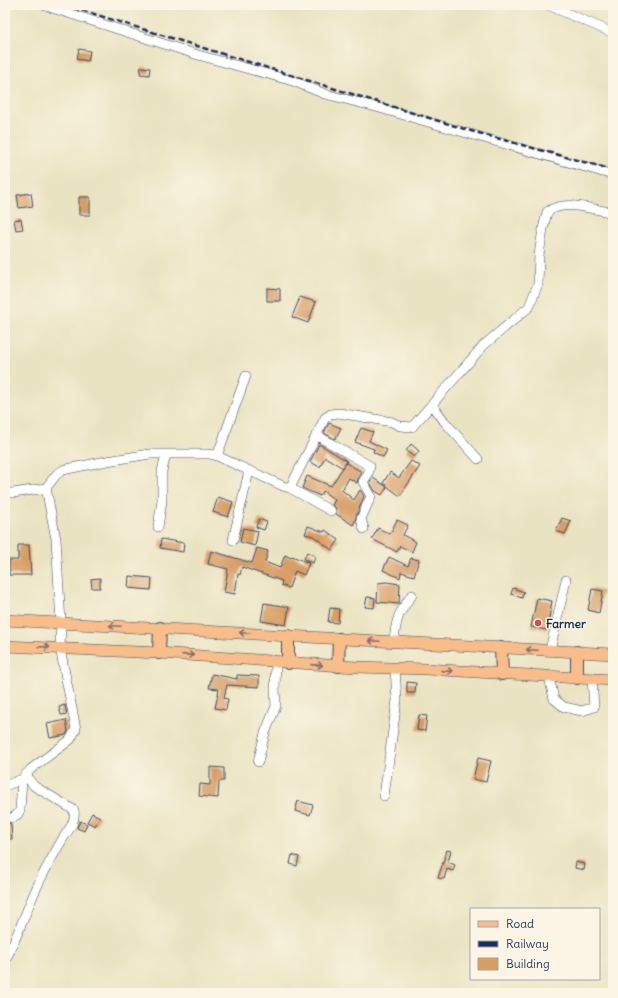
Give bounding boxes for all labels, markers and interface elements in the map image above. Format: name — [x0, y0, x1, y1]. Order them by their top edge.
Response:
place label: Farmer — [546, 616, 586, 631]
marker: Farmer — [533, 618, 543, 628]
one-way arrow — [109, 622, 122, 629]
one-way arrow — [239, 630, 252, 637]
one-way arrow — [368, 637, 381, 644]
one-way arrow — [37, 644, 50, 651]
one-way arrow — [526, 646, 539, 653]
one-way arrow — [181, 652, 194, 659]
one-way arrow — [310, 661, 323, 668]
one-way arrow — [440, 667, 453, 674]
legend — [470, 908, 600, 980]
text: Road — [506, 916, 534, 931]
text: Railway — [506, 936, 549, 951]
text: Building — [506, 956, 550, 971]

